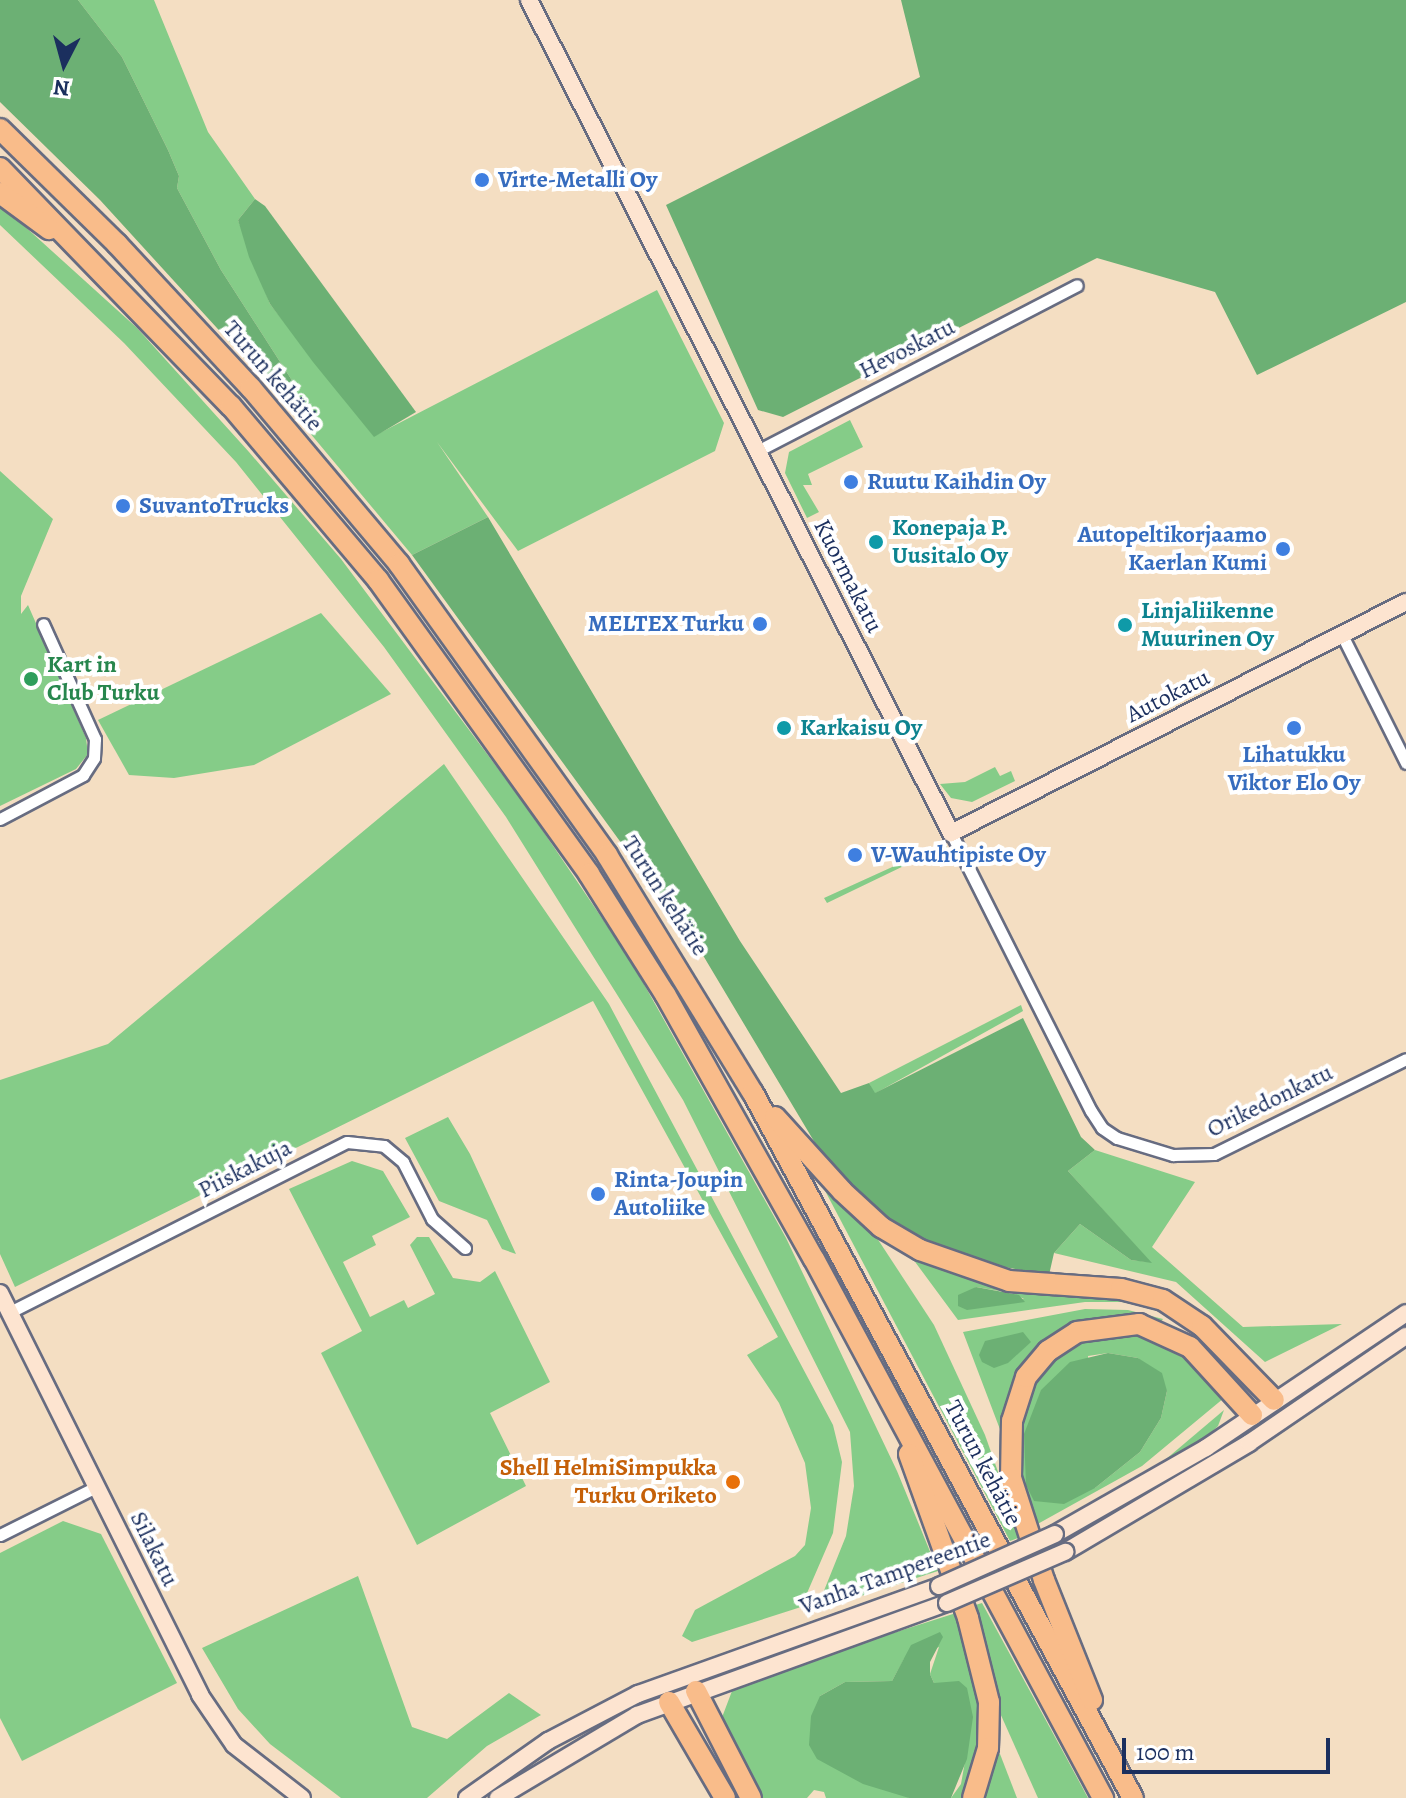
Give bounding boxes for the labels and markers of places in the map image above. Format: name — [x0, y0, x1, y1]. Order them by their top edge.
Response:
place label: Virte-Metalli Oy — [498, 166, 657, 194]
marker: Virte-Metalli Oy — [473, 171, 491, 189]
place label: Ruutu Kaihdin Oy — [867, 468, 1046, 496]
marker: Ruutu Kaihdin Oy — [842, 473, 860, 491]
place label: SuvantoTrucks — [139, 492, 289, 520]
marker: SuvantoTrucks — [114, 497, 132, 515]
place label: Konepaja P. Uusitalo Oy — [892, 514, 1008, 570]
place label: Autopeltikorjaamo Kaerlan Kumi — [1077, 521, 1267, 577]
marker: Konepaja P. Uusitalo Oy — [867, 533, 885, 551]
marker: Autopeltikorjaamo Kaerlan Kumi — [1274, 540, 1292, 558]
place label: Linjaliikenne Muurinen Oy — [1141, 597, 1274, 653]
place label: MELTEX Turku — [588, 610, 744, 638]
marker: MELTEX Turku — [751, 615, 769, 633]
marker: Linjaliikenne Muurinen Oy — [1116, 616, 1134, 634]
place label: Kart in Club Turku — [47, 651, 159, 707]
marker: Kart in Club Turku — [22, 670, 40, 688]
place label: Karkaisu Oy — [800, 714, 922, 742]
marker: Karkaisu Oy — [775, 719, 793, 737]
marker: Lihatukku Viktor Elo Oy — [1285, 719, 1303, 737]
place label: Lihatukku Viktor Elo Oy — [1228, 741, 1360, 797]
place label: V-Wauhtipiste Oy — [871, 841, 1046, 869]
marker: V-Wauhtipiste Oy — [846, 846, 864, 864]
place label: Rinta-Joupin Autoliike — [614, 1166, 743, 1222]
marker: Rinta-Joupin Autoliike — [589, 1185, 607, 1203]
place label: Shell HelmiSimpukka Turku Oriketo — [500, 1454, 717, 1510]
marker: Shell HelmiSimpukka Turku Oriketo — [724, 1473, 742, 1491]

